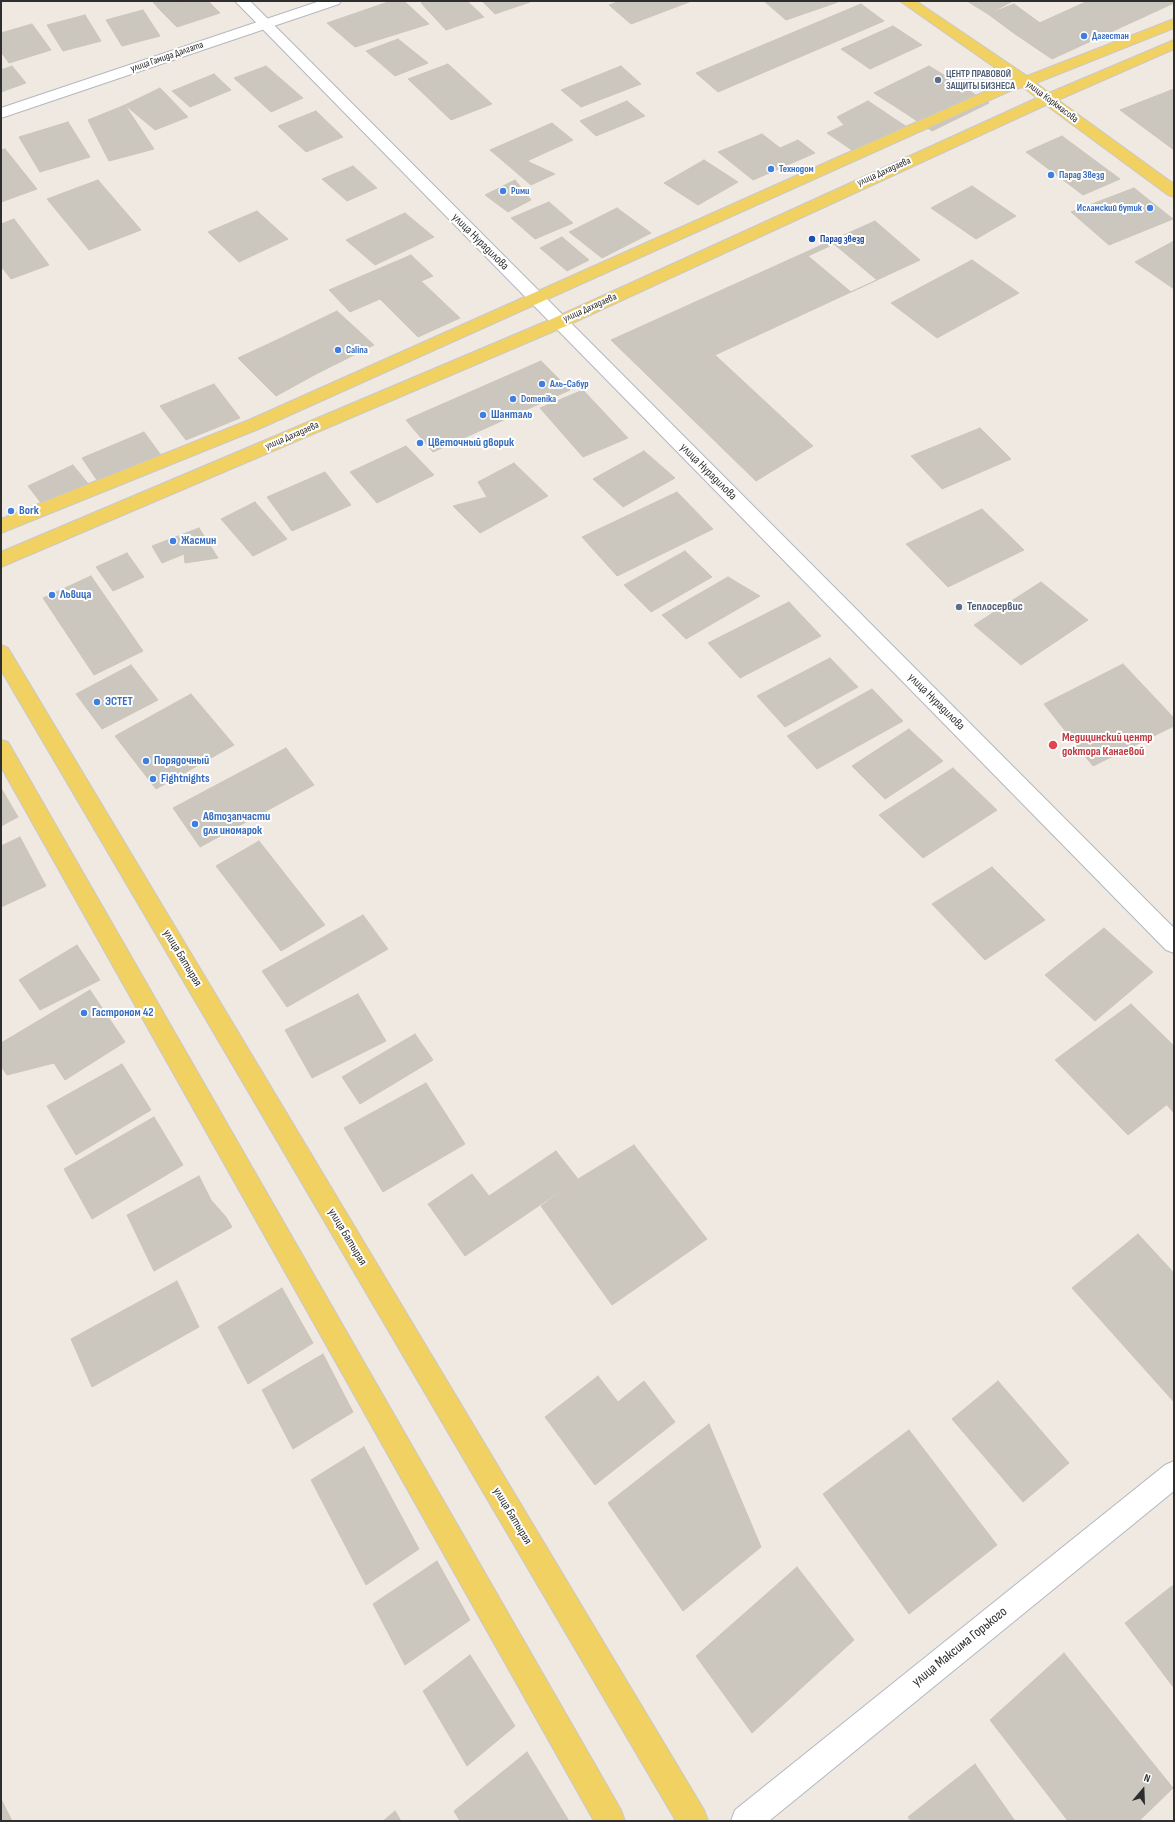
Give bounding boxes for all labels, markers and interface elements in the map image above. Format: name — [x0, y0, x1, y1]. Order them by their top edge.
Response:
place label: Дагестан — [1092, 30, 1129, 42]
marker: Дагестан — [1079, 31, 1089, 41]
street label: улица Гамида Далгата — [129, 39, 205, 75]
place label: ЦЕНТР ПРАВОВОЙ ЗАЩИТЫ БИЗНЕСА — [946, 68, 1015, 92]
marker: ЦЕНТР ПРАВОВОЙ ЗАЩИТЫ БИЗНЕСА — [933, 75, 943, 85]
street label: улица Коркмасова — [1023, 78, 1081, 126]
street label: улица Дахадаева — [855, 155, 913, 189]
place label: Технодом — [779, 163, 814, 175]
marker: Технодом — [766, 164, 776, 174]
place label: Парад Звезд — [1059, 169, 1104, 181]
marker: Парад Звезд — [1046, 170, 1056, 180]
place label: Рими — [511, 185, 529, 197]
marker: Рими — [498, 186, 508, 196]
place label: Исламский бутик — [1077, 202, 1142, 214]
marker: Исламский бутик — [1145, 203, 1155, 213]
street label: улица Нурадилова — [449, 211, 511, 273]
place label: Парад звезд — [820, 233, 864, 245]
marker: Парад звезд — [807, 234, 817, 244]
street label: улица Дахадаева — [561, 291, 619, 325]
place label: Calina — [346, 344, 368, 356]
marker: Calina — [333, 345, 343, 355]
place label: Аль-Сабур — [550, 378, 589, 390]
marker: Аль-Сабур — [537, 379, 547, 389]
place label: Domenika — [521, 393, 556, 405]
marker: Domenika — [508, 394, 518, 404]
place label: Шанталь — [491, 408, 532, 422]
marker: Шанталь — [478, 410, 488, 420]
street label: улица Дахадаева — [263, 419, 321, 453]
place label: Цветочный дворик — [428, 436, 514, 450]
marker: Цветочный дворик — [415, 438, 425, 448]
street label: улица Нурадилова — [677, 441, 739, 503]
place label: Bork — [19, 504, 39, 518]
marker: Bork — [6, 506, 16, 516]
place label: Жасмин — [181, 534, 216, 548]
marker: Жасмин — [168, 536, 178, 546]
place label: Львица — [60, 588, 92, 602]
marker: Львица — [47, 590, 57, 600]
place label: Теплосервис — [967, 600, 1023, 614]
marker: Теплосервис — [954, 602, 964, 612]
street label: улица Нурадилова — [905, 671, 967, 733]
place label: ЭСТЕТ — [105, 695, 133, 709]
marker: ЭСТЕТ — [92, 697, 102, 707]
place label: Медицинский центр доктора Канаевой — [1062, 731, 1153, 759]
marker: Медицинский центр доктора Канаевой — [1047, 739, 1059, 751]
place label: Порядочный — [154, 754, 209, 768]
marker: Порядочный — [141, 756, 151, 766]
place label: Fightnights — [161, 772, 210, 786]
marker: Fightnights — [148, 774, 158, 784]
place label: Автозапчасти для иномарок — [203, 810, 270, 838]
marker: Автозапчасти для иномарок — [190, 819, 200, 829]
street label: улица Батырая — [159, 927, 205, 989]
place label: Гастроном 42 — [92, 1006, 154, 1020]
marker: Гастроном 42 — [79, 1008, 89, 1018]
street label: улица Батырая — [324, 1206, 370, 1268]
street label: улица Батырая — [489, 1485, 535, 1547]
street label: улица Максима Горького — [909, 1603, 1011, 1691]
north arrow — [1123, 1770, 1163, 1810]
text: N — [1142, 1771, 1152, 1785]

